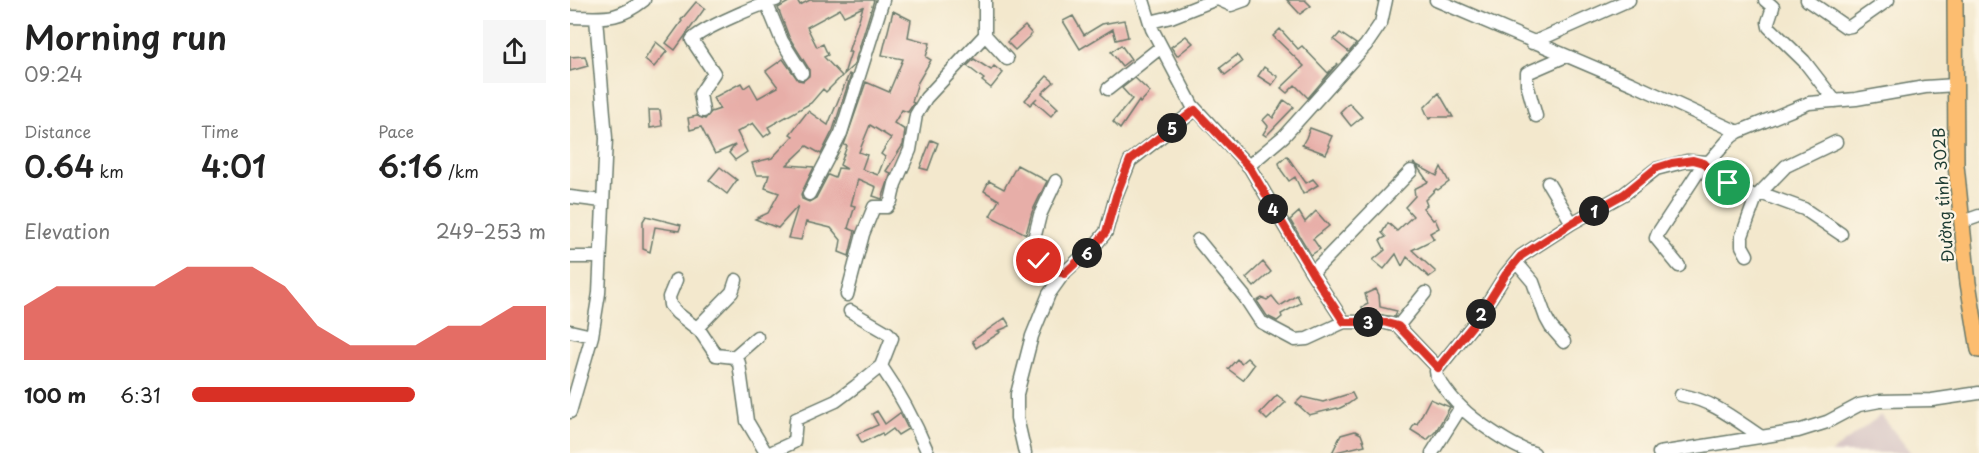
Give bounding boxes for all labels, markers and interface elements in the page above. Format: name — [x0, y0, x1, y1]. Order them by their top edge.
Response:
text: Morning run — [24, 11, 227, 61]
button: share — [483, 20, 546, 83]
text: 09:24 — [24, 59, 83, 89]
pin: 5 — [1157, 113, 1187, 143]
text: 5 — [1167, 116, 1177, 140]
text: Distance — [24, 119, 91, 143]
text: Time — [201, 119, 239, 143]
text: Pace — [378, 119, 414, 143]
street label: Đường tỉnh 302B — [1925, 127, 1959, 263]
text: 0.64 — [24, 143, 94, 188]
text: 4:01 — [201, 143, 266, 188]
text: 6:16 — [378, 143, 443, 188]
pin — [1702, 157, 1753, 208]
text: km — [94, 159, 124, 183]
text: /km — [443, 159, 479, 183]
icon: arrive — [1711, 166, 1744, 199]
pin: 4 — [1258, 194, 1288, 224]
pin: 1 — [1579, 196, 1609, 226]
text: 4 — [1268, 197, 1278, 221]
text: 1 — [1590, 199, 1598, 223]
text: Elevation — [24, 216, 110, 246]
text: 249–253 m — [436, 216, 546, 246]
pin — [1013, 235, 1064, 286]
pin: 6 — [1072, 238, 1102, 268]
text: 6 — [1081, 241, 1093, 265]
icon: check — [1022, 244, 1055, 277]
pin: 2 — [1466, 299, 1496, 329]
text: 2 — [1475, 302, 1487, 326]
pin: 3 — [1353, 307, 1383, 337]
text: 3 — [1363, 310, 1373, 334]
text: 100 m — [24, 380, 86, 410]
text: 6:31 — [120, 380, 161, 410]

